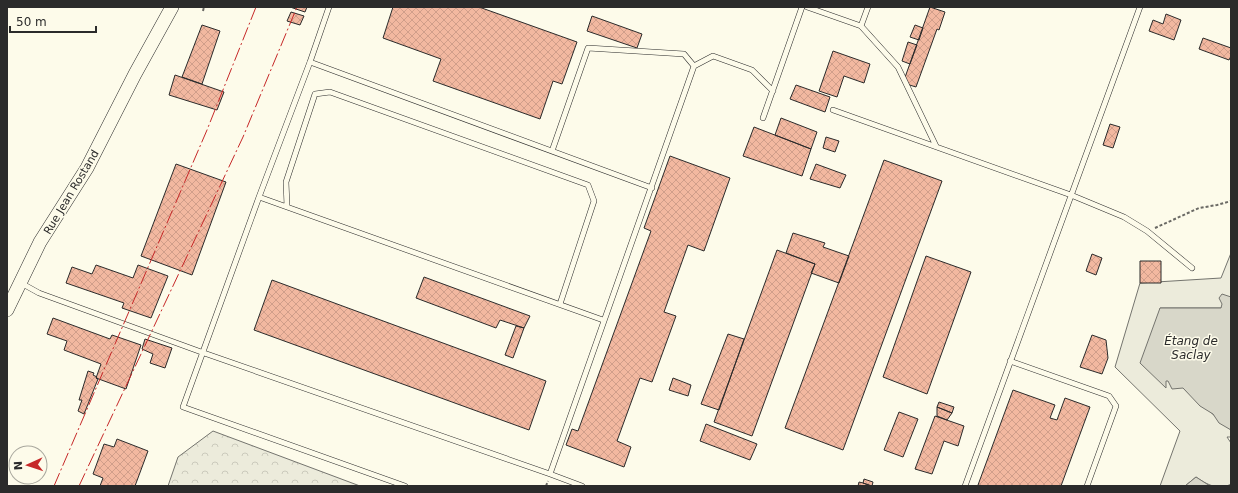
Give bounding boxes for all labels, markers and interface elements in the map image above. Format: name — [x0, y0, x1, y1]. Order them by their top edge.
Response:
scale bar — [10, 8, 96, 34]
text: 50 m — [16, 15, 47, 29]
street label: Rue Jean Rostand — [41, 148, 102, 237]
water label: Étang de Saclay — [1164, 333, 1218, 362]
north arrow — [8, 445, 48, 485]
text: N — [12, 461, 25, 470]

